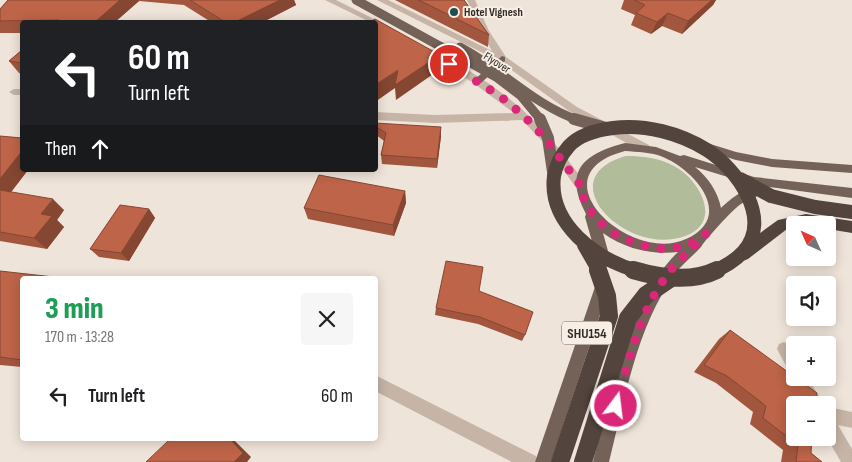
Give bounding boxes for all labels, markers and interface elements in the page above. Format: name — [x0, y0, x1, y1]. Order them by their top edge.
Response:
place label: Hotel Vignesh — [464, 5, 523, 20]
marker: Hotel Vignesh — [448, 6, 460, 18]
text: 60 m — [128, 37, 190, 80]
icon: left — [45, 40, 110, 105]
pin — [428, 43, 470, 85]
street label: Flyover — [481, 49, 514, 77]
icon: arrive — [435, 50, 463, 78]
text: Turn left — [128, 80, 190, 107]
icon: ahead — [86, 135, 114, 163]
text: Then — [45, 138, 76, 161]
north arrow — [786, 216, 836, 266]
map controls — [786, 216, 836, 446]
button: sound — [786, 276, 836, 326]
text: 3 min — [45, 291, 104, 327]
button: close — [301, 293, 353, 345]
road number: SHU154 — [562, 322, 612, 344]
text: 170 m · 13:28 — [45, 328, 114, 347]
button: + — [786, 336, 836, 386]
position arrow — [589, 379, 641, 431]
icon: left — [45, 382, 73, 410]
text: Turn left — [88, 385, 145, 408]
text: 60 m — [321, 385, 353, 408]
button: − — [786, 396, 836, 446]

